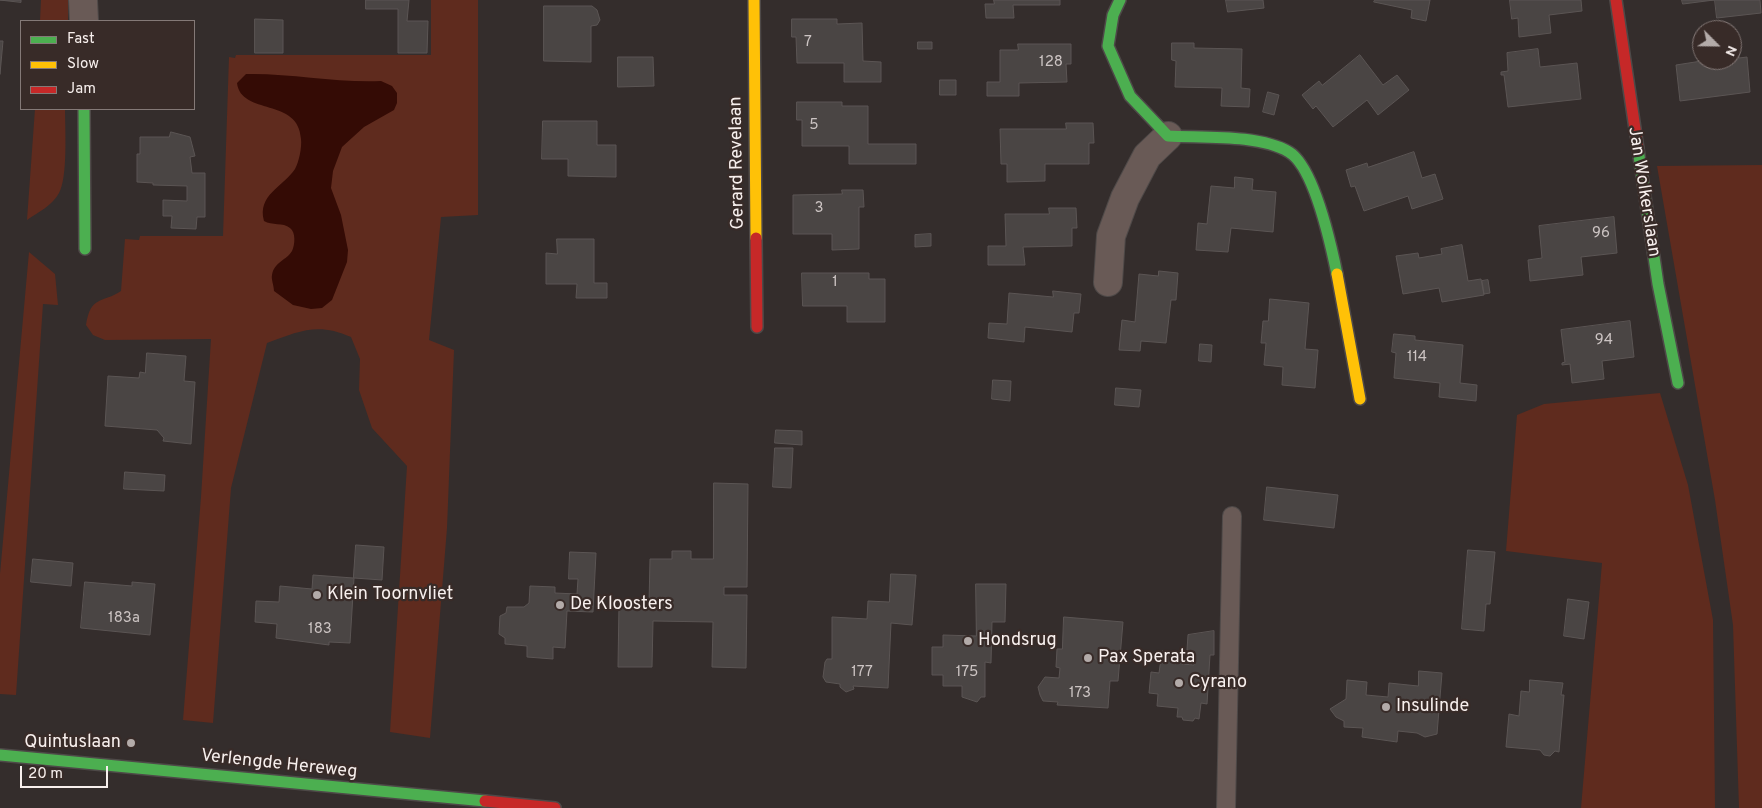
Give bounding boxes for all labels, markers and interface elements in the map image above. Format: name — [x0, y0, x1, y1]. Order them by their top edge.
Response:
legend — [20, 20, 195, 110]
north arrow — [1692, 20, 1742, 70]
text: Fast — [67, 30, 95, 49]
house number: 7 — [804, 34, 812, 52]
text: N — [1721, 43, 1740, 59]
house number: 128 — [1039, 54, 1063, 72]
text: Slow — [67, 55, 99, 74]
text: Jam — [67, 80, 96, 99]
street label: Gerard Revelaan — [726, 96, 750, 230]
house number: 5 — [809, 117, 819, 135]
street label: Jan Wolkerslaan — [1622, 125, 1664, 259]
house number: 3 — [814, 200, 824, 218]
house number: 96 — [1592, 225, 1610, 243]
house number: 1 — [832, 274, 838, 292]
house number: 94 — [1595, 332, 1613, 350]
house number: 114 — [1407, 349, 1427, 367]
place label: Klein Toornvliet — [327, 584, 453, 606]
marker: Klein Toornvliet — [311, 589, 323, 601]
place label: De Kloosters — [570, 594, 673, 616]
marker: De Kloosters — [554, 599, 566, 611]
house number: 183a — [108, 610, 140, 628]
house number: 183 — [308, 621, 332, 639]
place label: Hondsrug — [978, 630, 1057, 652]
marker: Hondsrug — [962, 635, 974, 647]
place label: Pax Sperata — [1098, 647, 1195, 669]
marker: Pax Sperata — [1082, 652, 1094, 664]
house number: 177 — [851, 664, 873, 682]
house number: 175 — [956, 664, 978, 682]
place label: Cyrano — [1189, 672, 1247, 694]
marker: Cyrano — [1173, 677, 1185, 689]
house number: 173 — [1069, 685, 1091, 703]
place label: Insulinde — [1396, 696, 1469, 718]
marker: Insulinde — [1380, 701, 1392, 713]
place label: Quintuslaan — [24, 732, 121, 754]
marker: Quintuslaan — [125, 737, 137, 749]
street label: Verlengde Hereweg — [200, 746, 358, 784]
scale bar — [22, 756, 110, 788]
text: 20 m — [28, 765, 63, 784]

